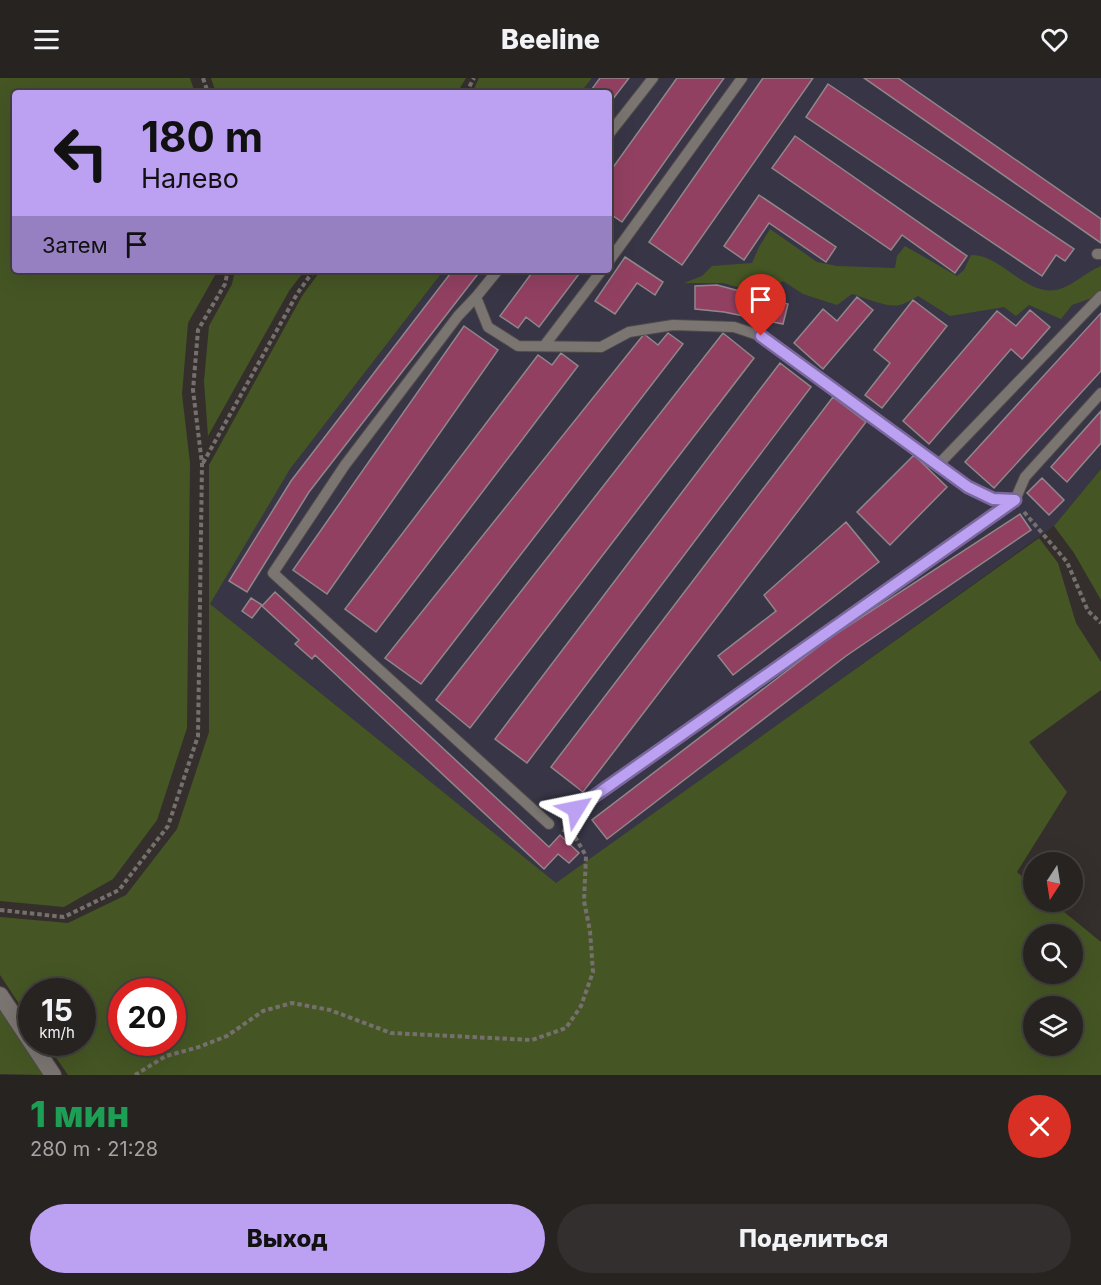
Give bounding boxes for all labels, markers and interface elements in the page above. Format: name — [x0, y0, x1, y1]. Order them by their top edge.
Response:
icon: menu — [30, 23, 63, 56]
text: Beeline — [501, 23, 600, 56]
icon: heart — [1038, 23, 1071, 56]
text: 180 m — [141, 111, 263, 162]
icon: left — [42, 114, 120, 192]
text: Налево — [141, 162, 239, 195]
icon: arrive — [120, 228, 153, 261]
text: Затем — [42, 232, 108, 258]
pin — [735, 274, 786, 336]
icon: arrive — [744, 283, 777, 316]
position arrow — [544, 777, 608, 841]
north arrow — [1023, 852, 1083, 912]
map controls — [1023, 852, 1083, 1056]
button: search — [1023, 924, 1083, 984]
speed limit sign: 20 — [108, 978, 186, 1056]
text: 15 — [41, 992, 73, 1028]
button: layers — [1023, 996, 1083, 1056]
text: km/h — [39, 1023, 75, 1042]
text: 1 мин — [30, 1092, 129, 1136]
button: close — [1008, 1095, 1071, 1158]
text: 280 m · 21:28 — [30, 1137, 158, 1161]
button: Выход — [30, 1204, 545, 1273]
button: Поделиться — [557, 1204, 1071, 1273]

